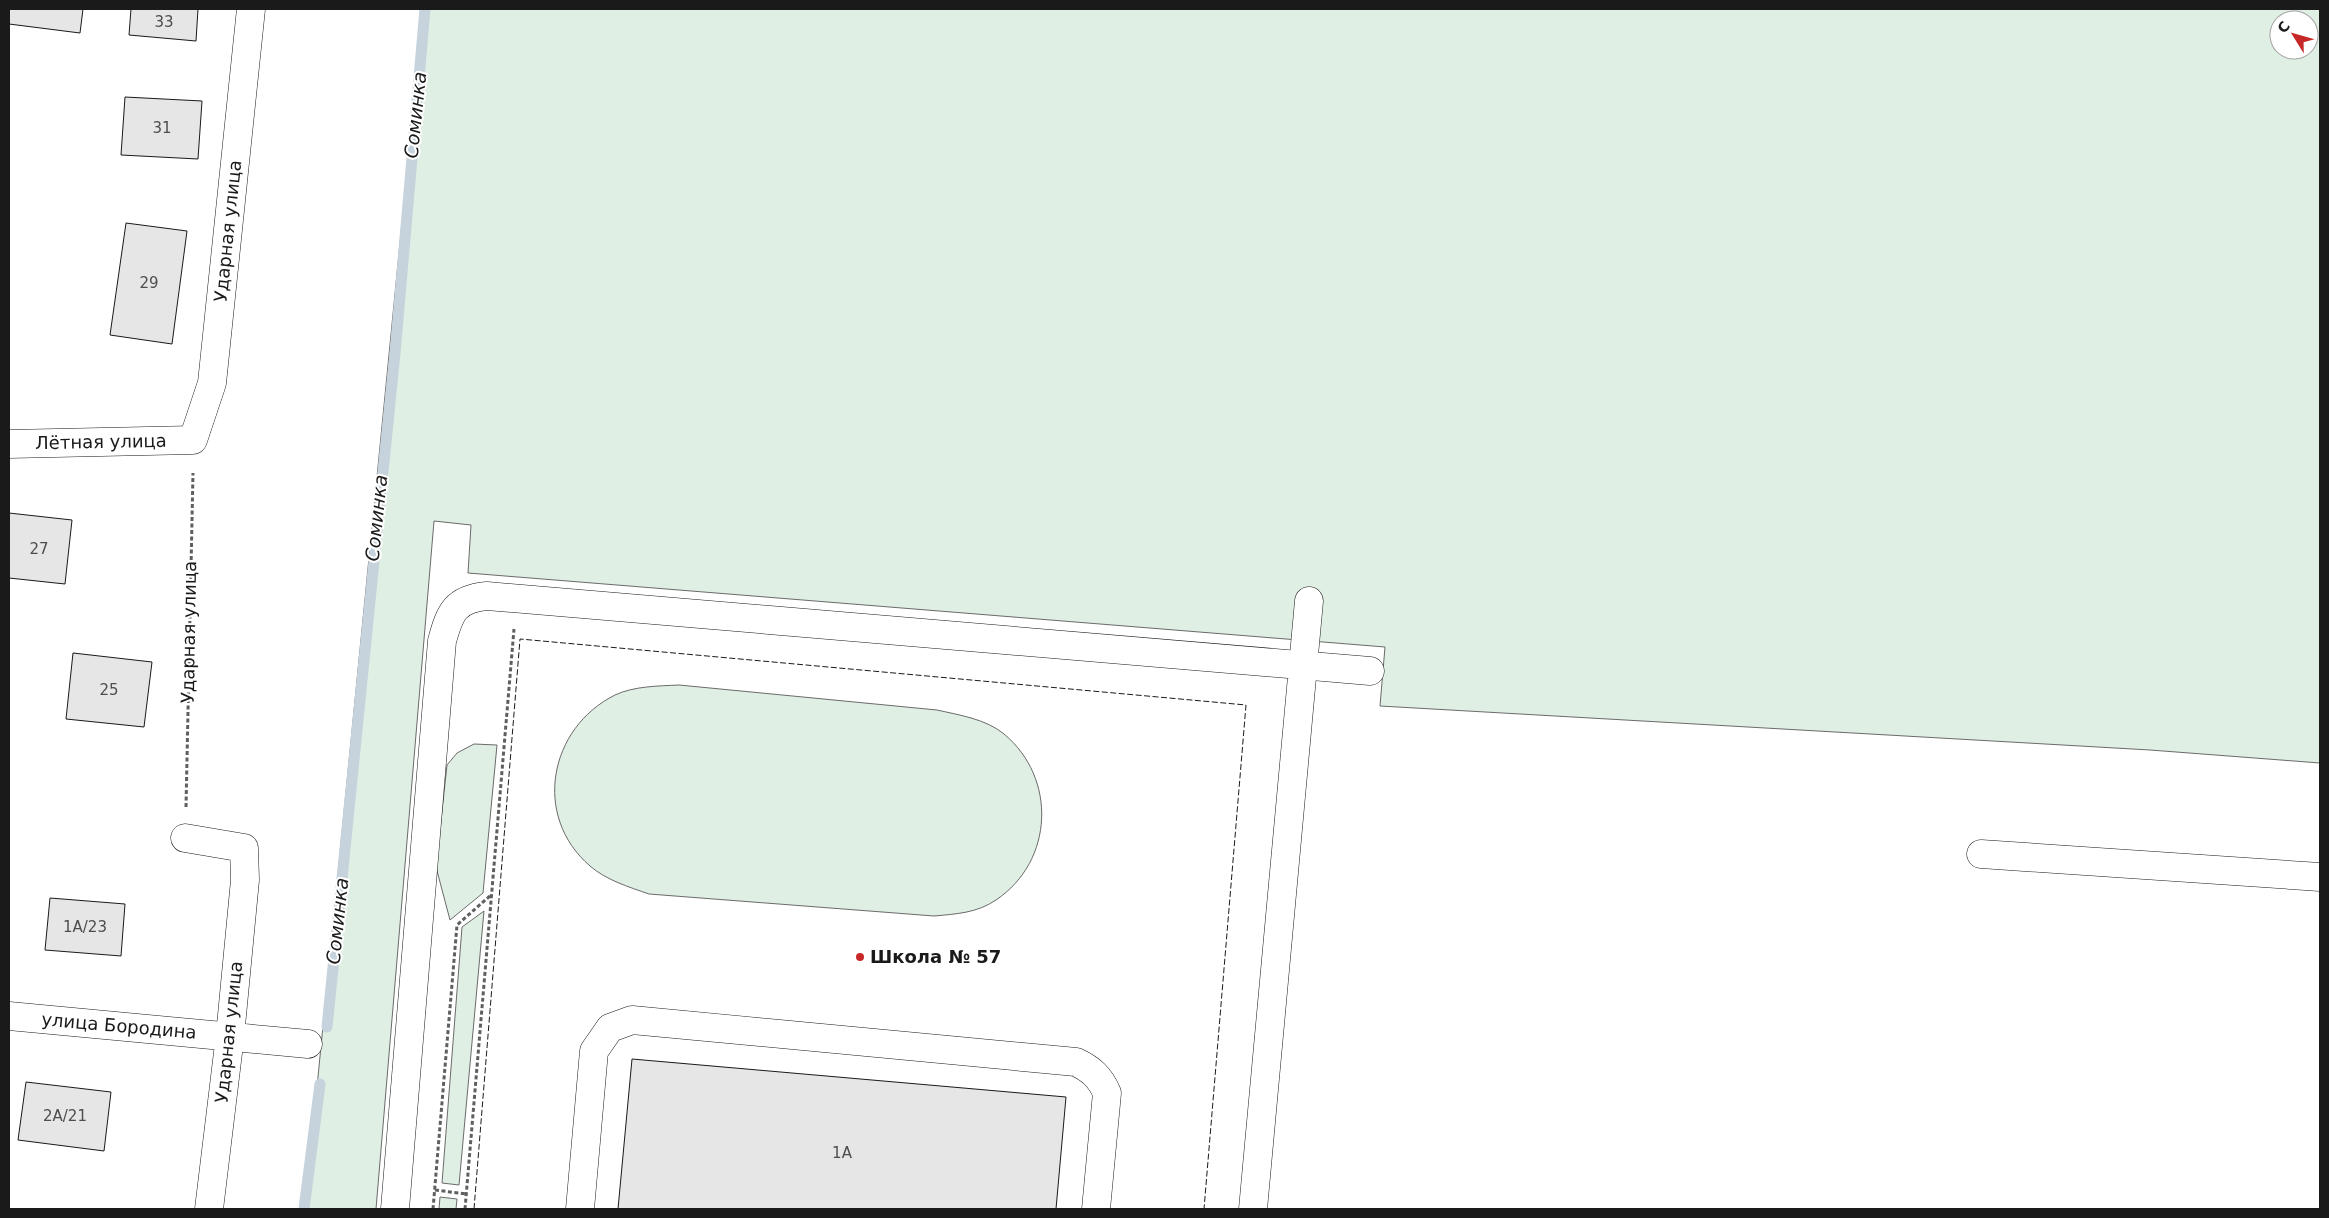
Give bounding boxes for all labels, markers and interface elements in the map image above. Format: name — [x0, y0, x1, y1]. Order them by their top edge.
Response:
north arrow — [2269, 10, 2319, 60]
house number: 33 — [154, 13, 174, 31]
text: С — [2274, 18, 2293, 36]
water label: Соминка — [400, 71, 430, 159]
house number: 31 — [152, 119, 172, 137]
street label: Ударная улица — [210, 159, 245, 303]
house number: 29 — [139, 274, 159, 292]
street label: Лётная улица — [35, 430, 167, 453]
water label: Соминка — [361, 474, 391, 562]
house number: 27 — [29, 540, 49, 558]
street label: Ударная улица — [177, 561, 200, 703]
house number: 25 — [99, 681, 119, 699]
water label: Соминка — [322, 877, 352, 965]
house number: 1А/23 — [63, 918, 107, 936]
place label: Школа № 57 — [870, 946, 1001, 967]
marker: Школа № 57 — [854, 951, 866, 963]
street label: Ударная улица — [211, 960, 246, 1104]
street label: улица Бородина — [41, 1008, 197, 1043]
house number: 2А/21 — [43, 1107, 87, 1125]
house number: 1А — [832, 1144, 853, 1162]

